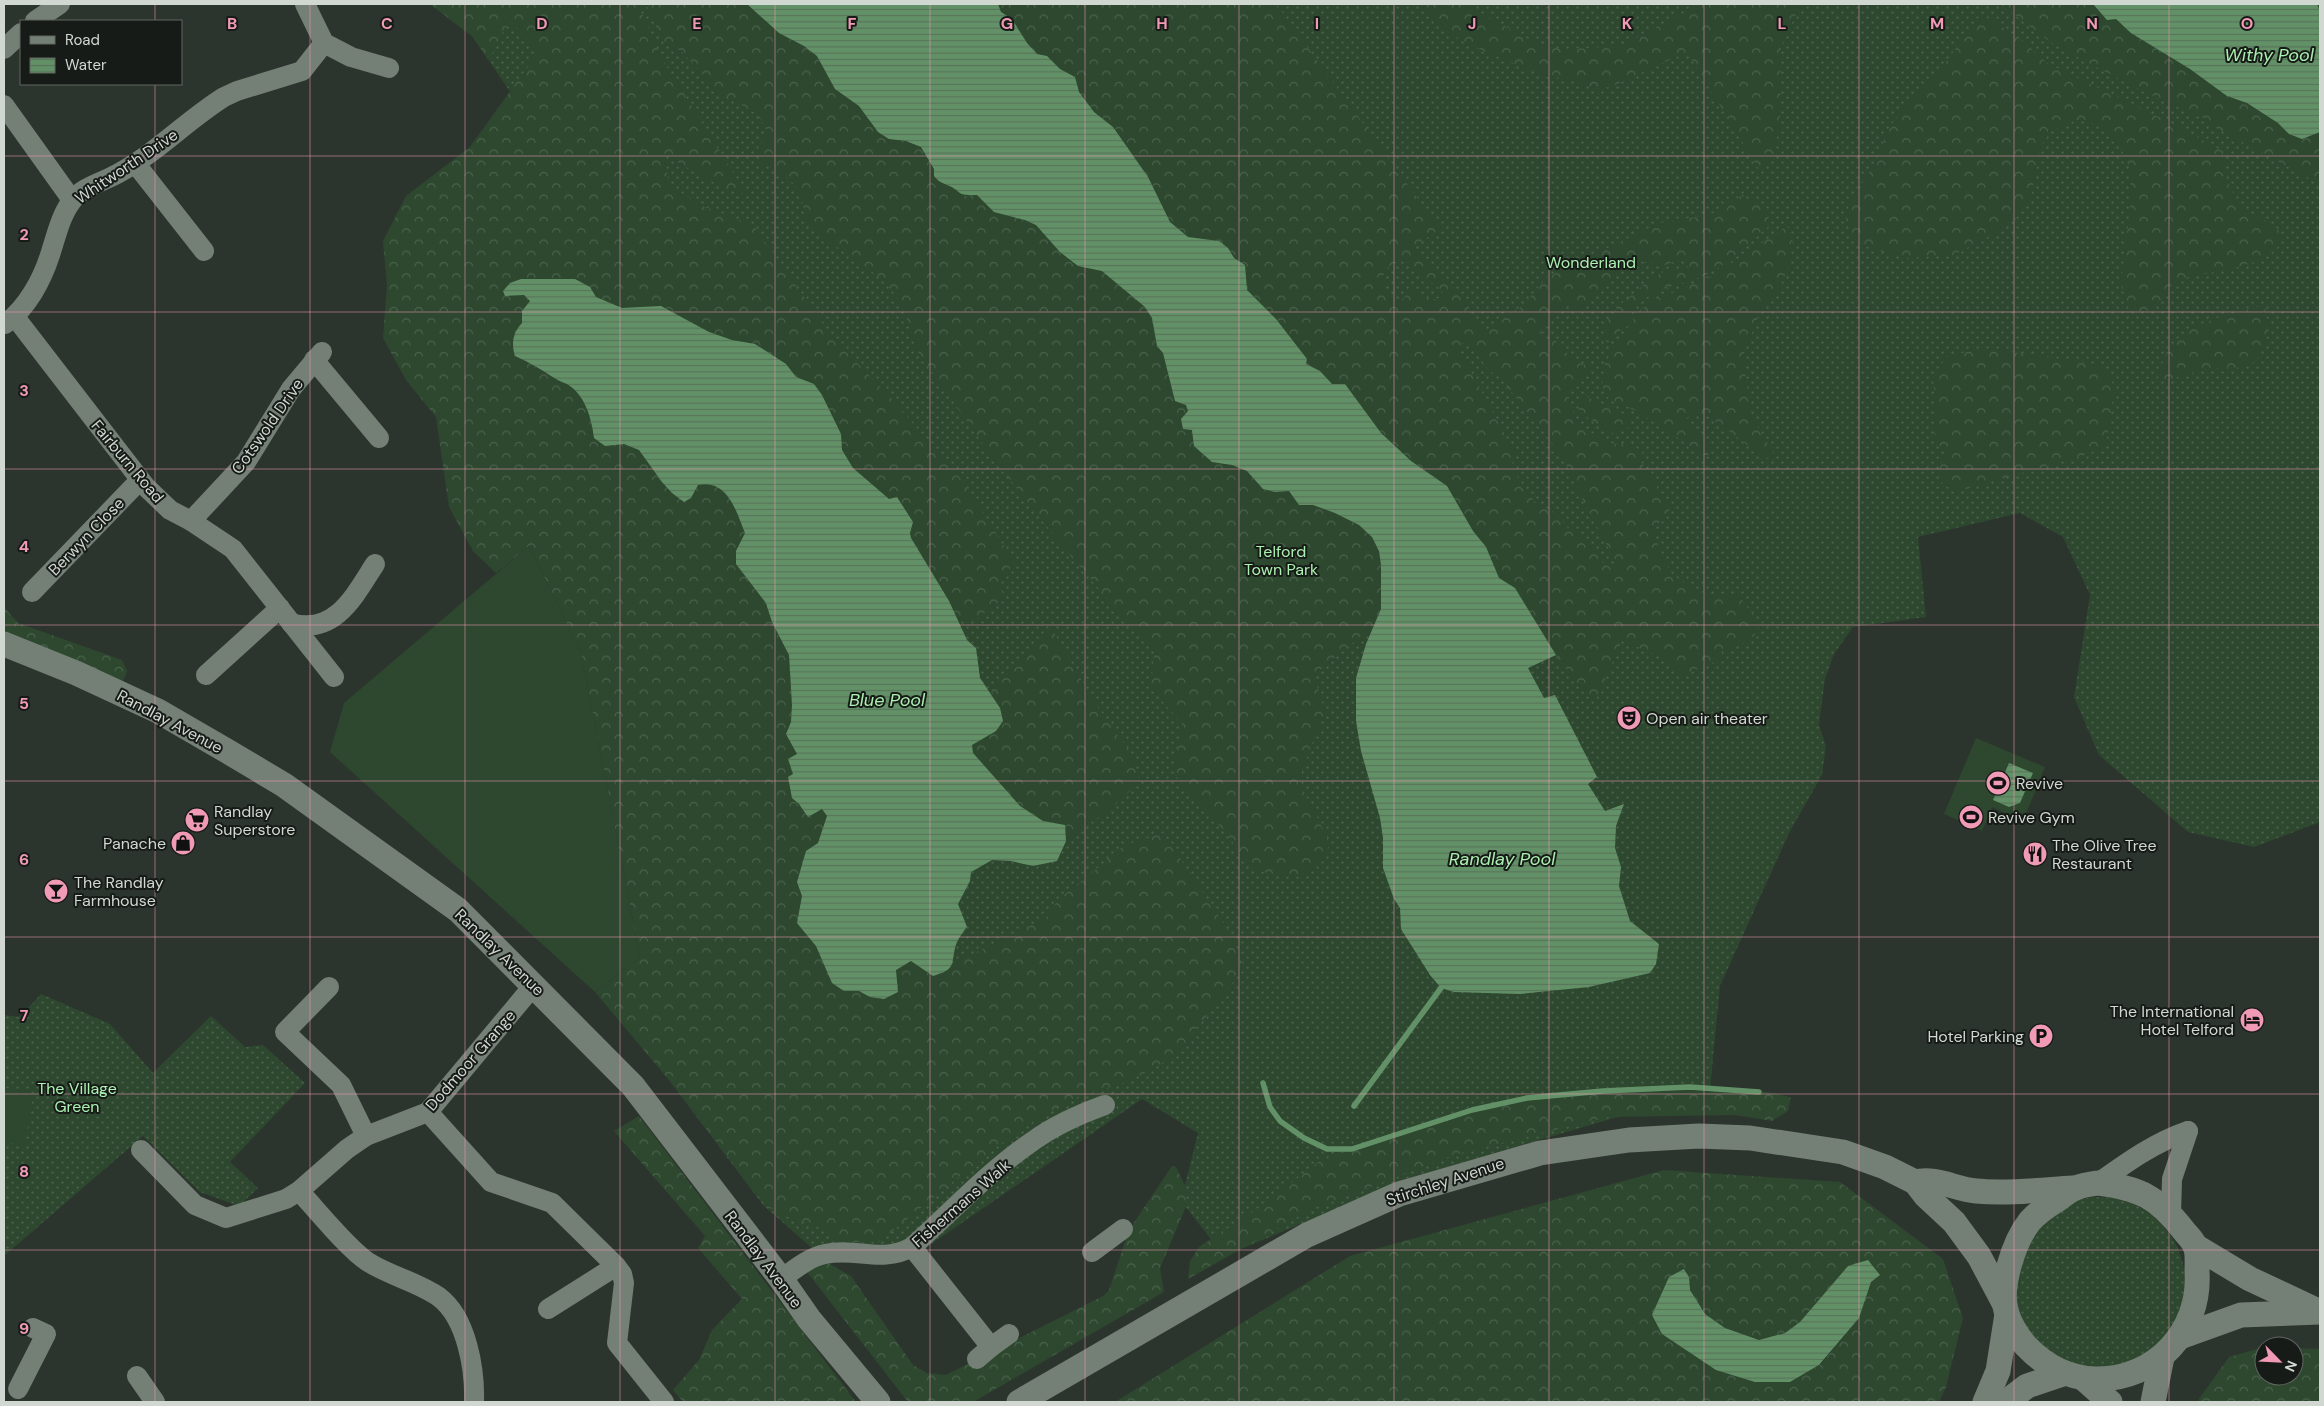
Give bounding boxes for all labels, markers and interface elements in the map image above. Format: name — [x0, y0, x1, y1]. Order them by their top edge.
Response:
text: B — [227, 13, 237, 34]
text: C — [381, 13, 393, 34]
text: D — [536, 13, 548, 34]
text: E — [692, 13, 702, 34]
text: F — [848, 13, 857, 34]
text: G — [1001, 13, 1013, 34]
text: H — [1156, 13, 1168, 34]
text: I — [1315, 13, 1319, 34]
text: J — [1468, 13, 1476, 34]
text: K — [1622, 13, 1633, 34]
text: L — [1778, 13, 1787, 34]
text: M — [1930, 13, 1944, 34]
text: N — [2086, 13, 2098, 34]
text: O — [2241, 13, 2253, 34]
legend — [20, 20, 182, 85]
text: Road — [65, 30, 100, 50]
water label: Withy Pool — [2224, 43, 2315, 67]
text: Water — [65, 55, 107, 75]
street label: Whitworth Drive — [71, 124, 182, 209]
text: 2 — [19, 224, 29, 245]
park label: Wonderland — [1546, 252, 1636, 273]
street label: Cotswold Drive — [227, 374, 308, 478]
text: 3 — [19, 380, 29, 401]
street label: Fairburn Road — [87, 415, 169, 507]
street label: Berwyn Close — [44, 493, 129, 580]
text: 4 — [19, 536, 29, 557]
park label: Telford Town Park — [1244, 541, 1318, 580]
street label: Randlay Avenue — [113, 685, 226, 758]
water label: Blue Pool — [849, 688, 926, 712]
text: 5 — [19, 693, 29, 714]
theatre icon: Open air theater — [1616, 705, 1642, 731]
place label: Open air theater — [1646, 708, 1768, 729]
sports icon: Revive — [1985, 770, 2011, 796]
place label: Revive — [2016, 773, 2063, 794]
place label: Randlay Superstore — [214, 801, 295, 840]
sports icon: Revive Gym — [1958, 804, 1984, 830]
supermarket icon: Randlay Superstore — [184, 807, 210, 833]
place label: Revive Gym — [1988, 807, 2075, 828]
shop icon: Panache — [170, 830, 196, 856]
place label: Panache — [103, 833, 166, 854]
place label: The Olive Tree Restaurant — [2052, 835, 2157, 874]
restaurant icon: The Olive Tree Restaurant — [2022, 841, 2048, 867]
water label: Randlay Pool — [1449, 847, 1556, 871]
text: 6 — [19, 849, 29, 870]
place label: The Randlay Farmhouse — [74, 872, 164, 911]
bar icon: The Randlay Farmhouse — [43, 878, 69, 904]
street label: Randlay Avenue — [450, 904, 549, 1000]
place label: The International Hotel Telford — [2110, 1001, 2234, 1040]
text: 7 — [20, 1005, 29, 1026]
street label: Dodmoor Grange — [421, 1005, 520, 1115]
hotel icon: The International Hotel Telford — [2239, 1007, 2265, 1033]
parking icon: Hotel Parking — [2028, 1023, 2054, 1049]
place label: Hotel Parking — [1927, 1026, 2024, 1047]
park label: The Village Green — [37, 1078, 117, 1117]
street label: Stirchley Avenue — [1383, 1152, 1507, 1210]
street label: Fishermans Walk — [908, 1155, 1015, 1252]
text: 8 — [19, 1161, 29, 1182]
street label: Randlay Avenue — [720, 1206, 807, 1312]
text: 9 — [19, 1318, 29, 1339]
north arrow — [2254, 1336, 2304, 1386]
text: N — [2281, 1358, 2301, 1375]

